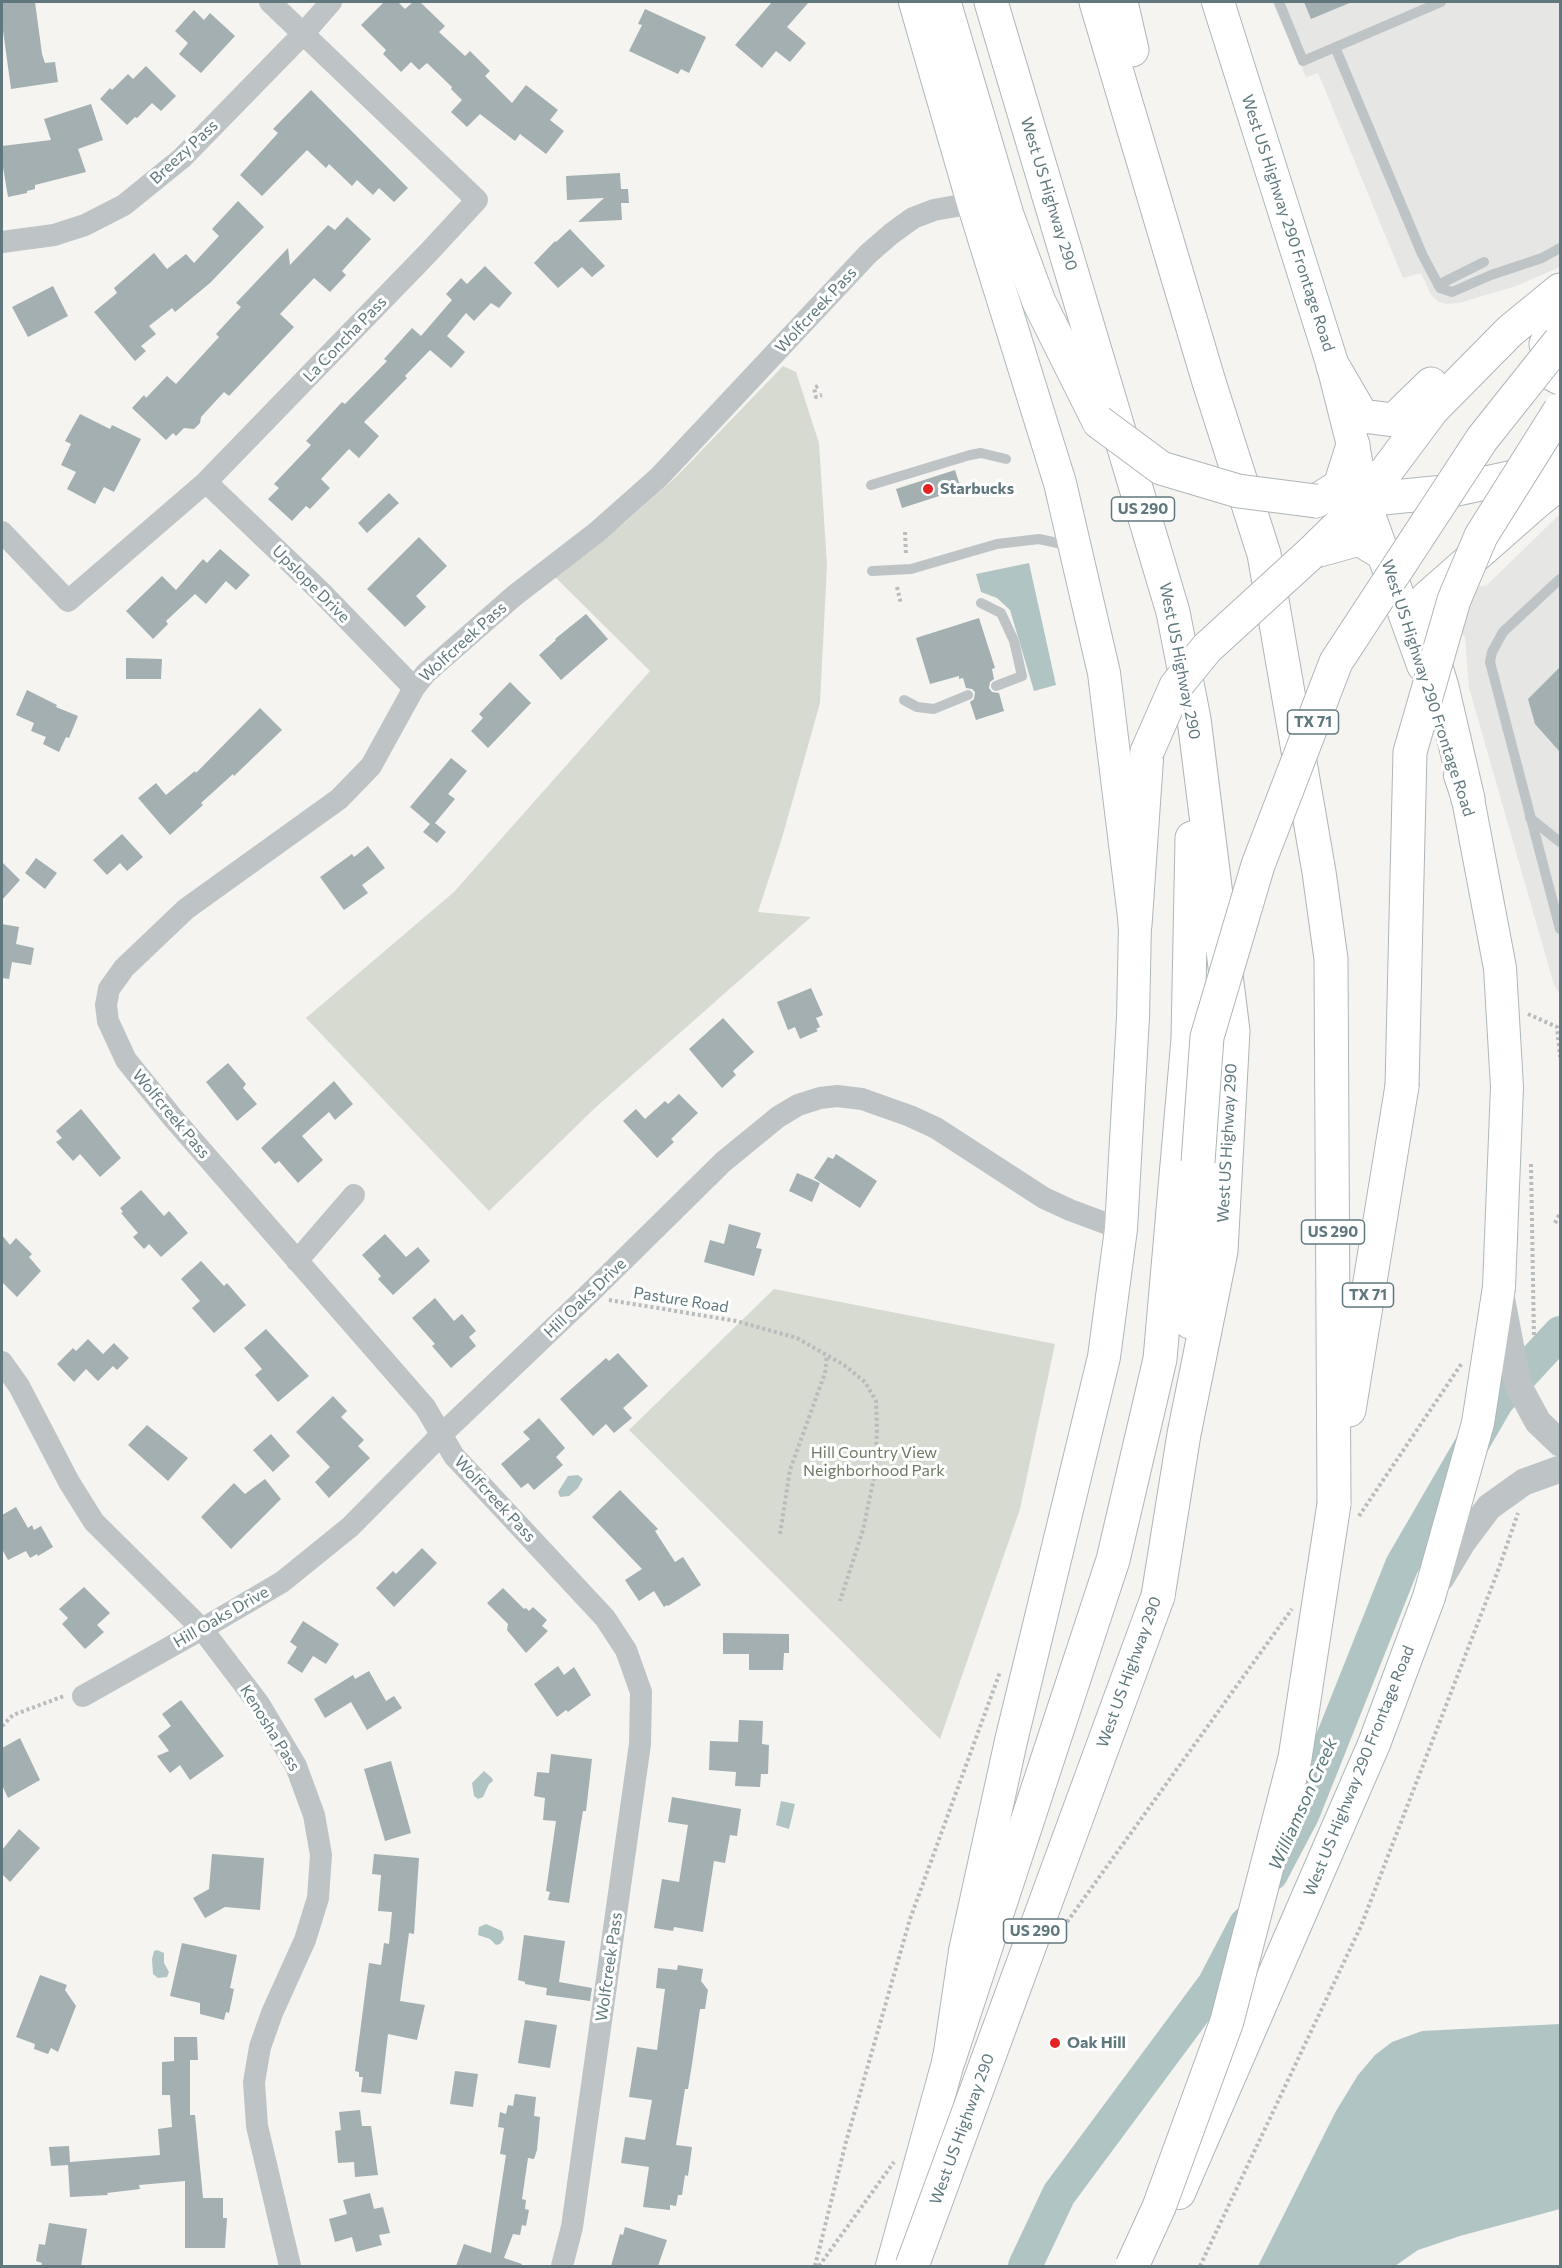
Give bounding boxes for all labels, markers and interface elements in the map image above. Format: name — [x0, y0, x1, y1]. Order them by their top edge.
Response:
street label: West US Highway 290 Frontage Road — [1237, 92, 1339, 354]
street label: West US Highway 290 — [1016, 115, 1082, 273]
street label: Breezy Pass — [146, 116, 222, 188]
street label: Wolfcreek Pass — [771, 263, 861, 357]
street label: La Concha Pass — [299, 292, 391, 386]
place label: Starbucks — [940, 479, 1014, 499]
marker: Starbucks — [921, 482, 935, 496]
road number: US 290 — [1112, 497, 1174, 521]
street label: Upslope Drive — [268, 541, 354, 627]
street label: West US Highway 290 Frontage Road — [1377, 557, 1479, 819]
street label: West US Highway 290 — [1155, 581, 1205, 741]
street label: Wolfcreek Pass — [416, 598, 510, 686]
road number: TX 71 — [1288, 710, 1338, 734]
street label: West US Highway 290 — [1213, 1063, 1241, 1223]
street label: Wolfcreek Pass — [128, 1066, 214, 1162]
road number: US 290 — [1302, 1220, 1364, 1244]
street label: Hill Oaks Drive — [540, 1254, 630, 1342]
street label: Pasture Road — [632, 1283, 730, 1317]
road number: TX 71 — [1342, 1283, 1394, 1307]
park label: Hill Country View Neighborhood Park — [803, 1443, 945, 1481]
street label: Wolfcreek Pass — [450, 1452, 540, 1546]
street label: Hill Oaks Drive — [170, 1582, 272, 1652]
street label: West US Highway 290 — [1093, 1594, 1165, 1750]
street label: West US Highway 290 Frontage Road — [1300, 1643, 1418, 1899]
street label: Kenosha Pass — [236, 1681, 304, 1775]
water label: Williamson Creek — [1264, 1735, 1342, 1873]
street label: Wolfcreek Pass — [592, 1911, 626, 2023]
road number: US 290 — [1004, 1919, 1066, 1943]
place label: Oak Hill — [1067, 2033, 1126, 2053]
marker: Oak Hill — [1048, 2036, 1062, 2050]
street label: West US Highway 290 — [926, 2051, 998, 2207]

